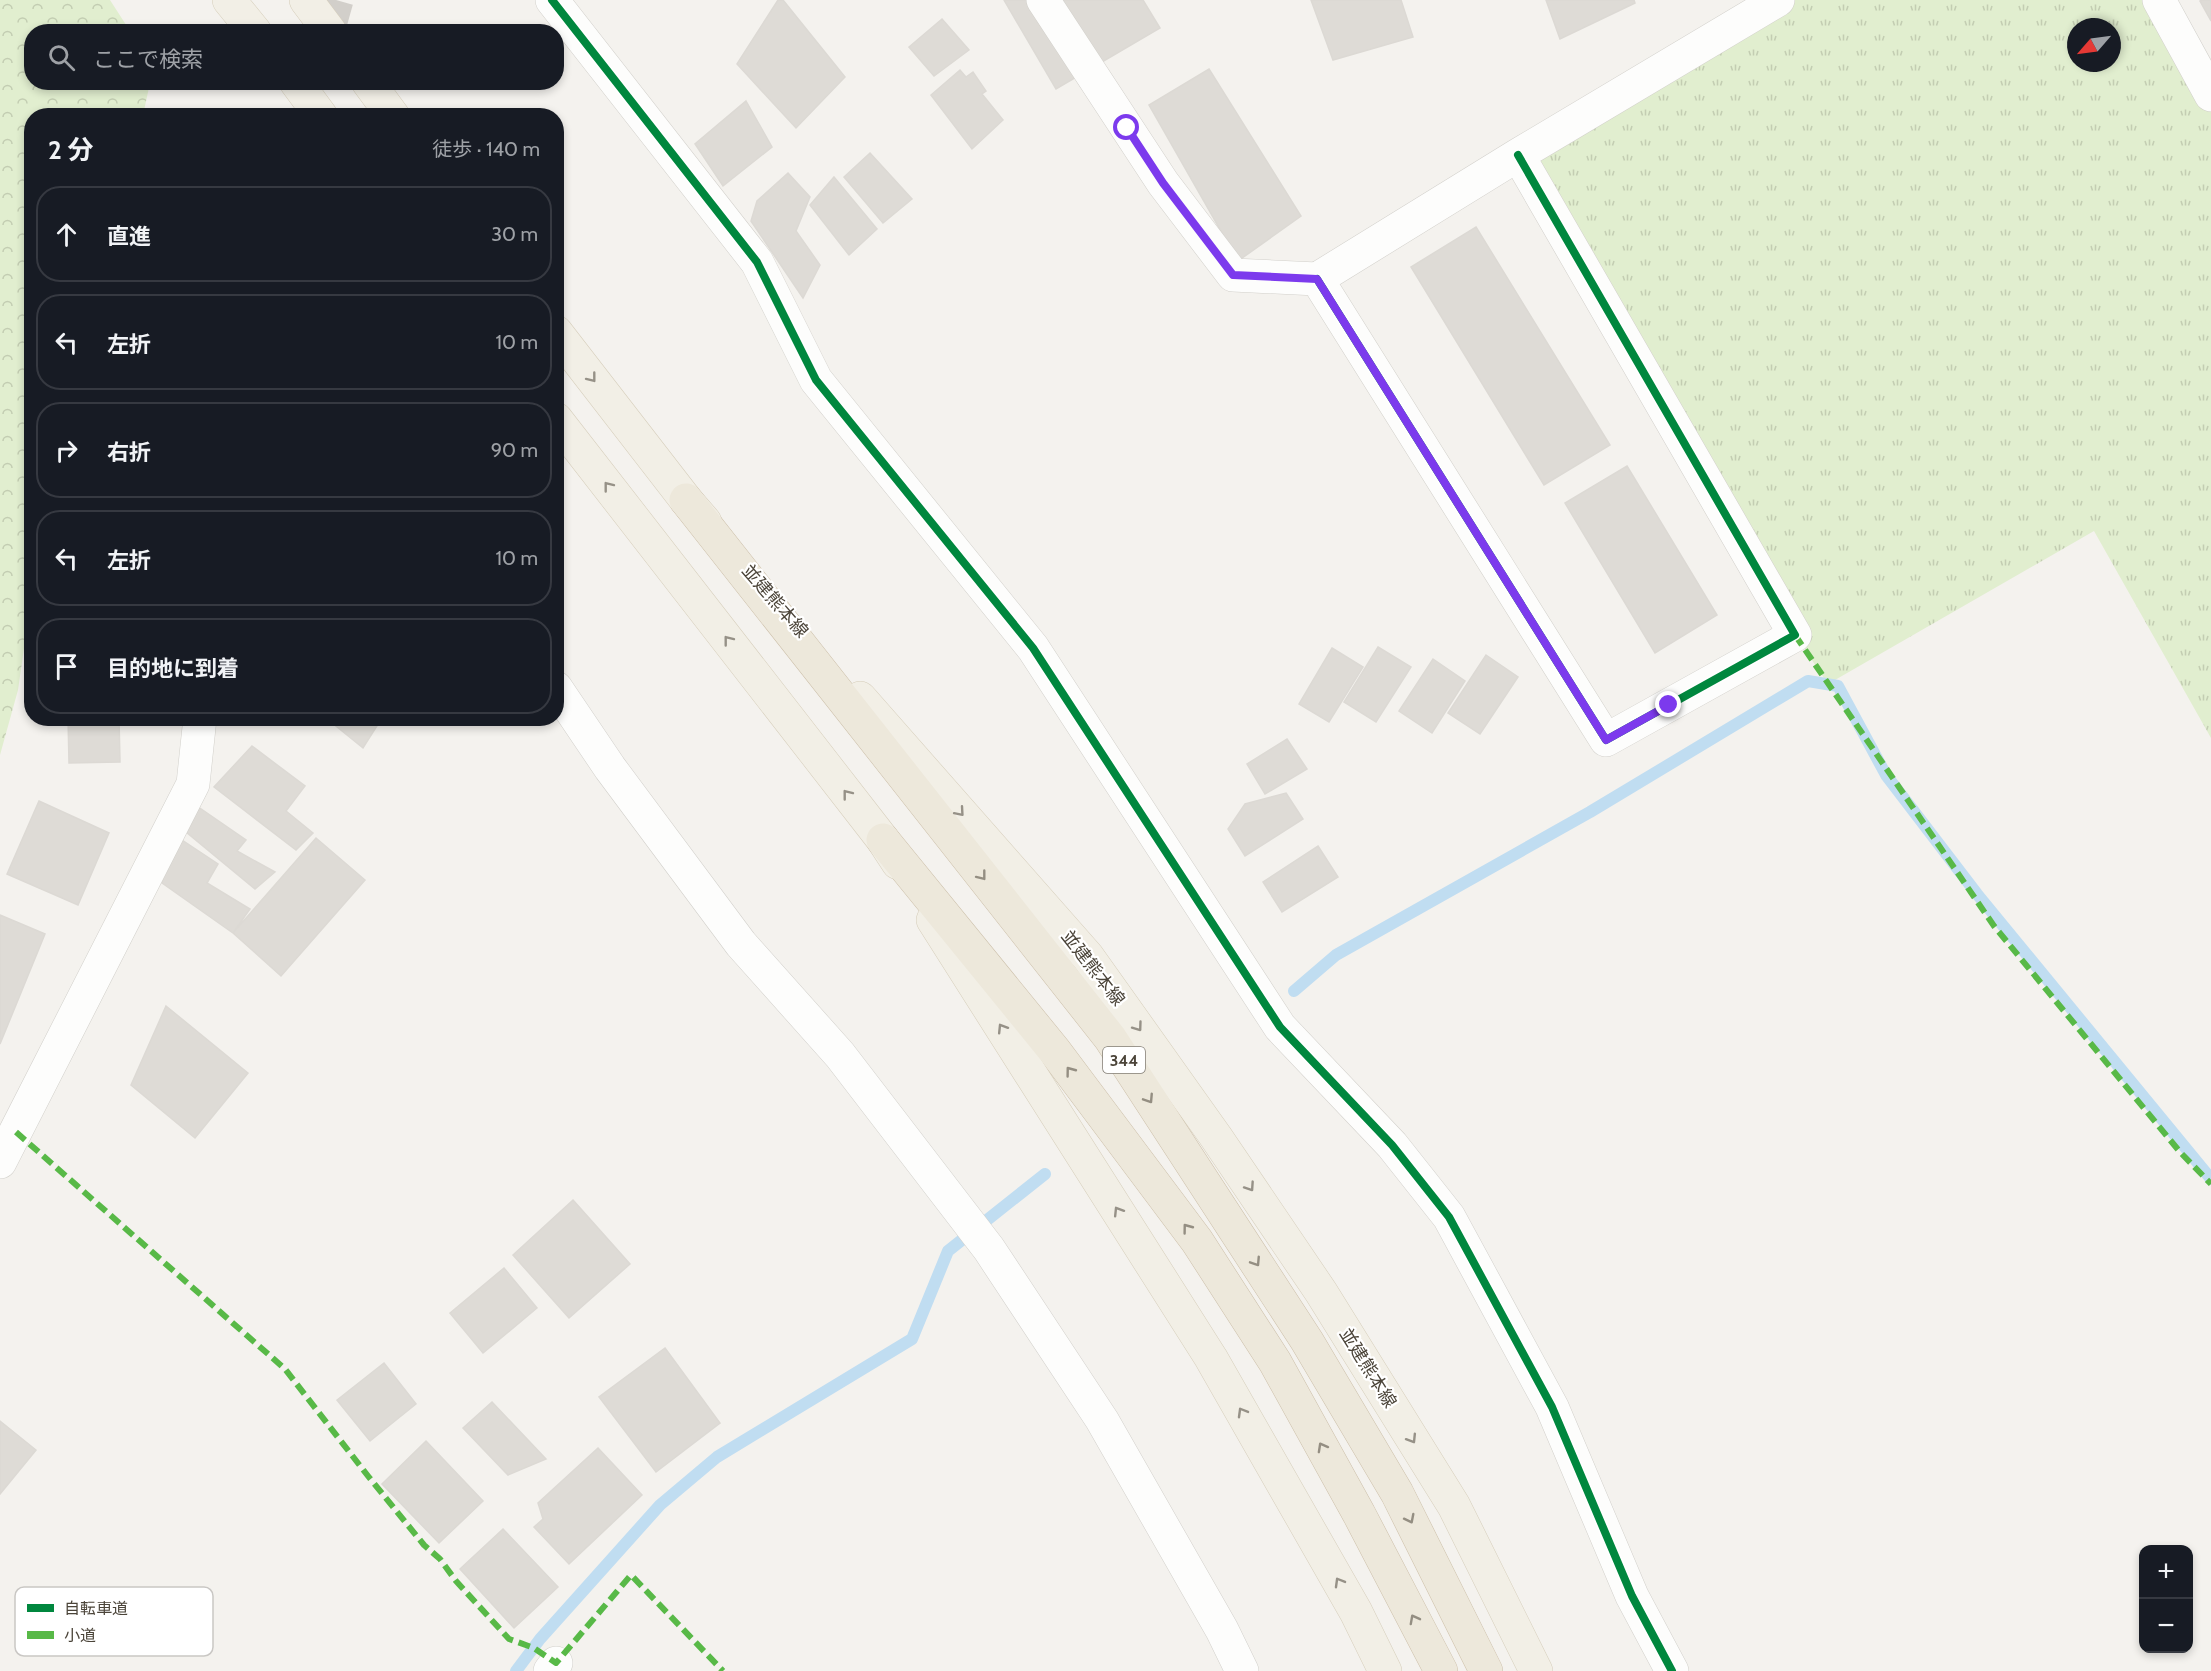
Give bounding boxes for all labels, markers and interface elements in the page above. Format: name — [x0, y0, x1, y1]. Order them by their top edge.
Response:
north arrow — [2067, 18, 2121, 72]
search box — [24, 24, 564, 90]
icon: search — [45, 41, 78, 74]
text: ここで検索 — [93, 46, 203, 73]
route start — [1113, 114, 1139, 140]
text: 2 分 — [48, 134, 94, 166]
text: 徒歩 · 140 m — [432, 137, 540, 161]
icon: ahead — [50, 218, 83, 251]
text: 30 m — [491, 222, 538, 246]
text: 直進 — [107, 223, 151, 250]
icon: left — [50, 326, 83, 359]
text: 10 m — [495, 330, 538, 354]
text: 左折 — [107, 331, 151, 358]
one-way arrow — [585, 372, 596, 383]
icon: right — [50, 434, 83, 467]
text: 90 m — [491, 438, 538, 462]
text: 右折 — [107, 439, 151, 466]
one-way arrow — [605, 482, 616, 493]
icon: left — [50, 542, 83, 575]
text: 10 m — [495, 546, 538, 570]
text: 左折 — [107, 547, 151, 574]
street label: 並建熊本線 — [737, 560, 813, 642]
one-way arrow — [724, 636, 735, 647]
icon: arrive — [50, 650, 83, 683]
text: 目的地に到着 — [107, 655, 239, 682]
route end — [1655, 691, 1681, 717]
one-way arrow — [844, 790, 855, 801]
one-way arrow — [953, 805, 964, 816]
one-way arrow — [975, 869, 986, 880]
street label: 並建熊本線 — [1057, 926, 1129, 1010]
one-way arrow — [1131, 1020, 1142, 1031]
one-way arrow — [999, 1024, 1010, 1035]
road number: 344 — [1103, 1047, 1145, 1073]
one-way arrow — [1066, 1067, 1077, 1078]
one-way arrow — [1142, 1093, 1154, 1103]
one-way arrow — [1243, 1180, 1254, 1191]
one-way arrow — [1113, 1207, 1125, 1217]
one-way arrow — [1183, 1223, 1194, 1234]
one-way arrow — [1248, 1256, 1259, 1267]
street label: 並建熊本線 — [1335, 1324, 1401, 1412]
one-way arrow — [1238, 1408, 1249, 1419]
one-way arrow — [1405, 1433, 1417, 1443]
one-way arrow — [1318, 1443, 1329, 1453]
one-way arrow — [1403, 1513, 1415, 1524]
map controls — [2139, 1545, 2193, 1653]
button: + — [2139, 1545, 2193, 1599]
one-way arrow — [1335, 1578, 1346, 1588]
legend — [15, 1587, 213, 1656]
text: 自転車道 — [64, 1599, 128, 1618]
button: − — [2139, 1599, 2193, 1653]
one-way arrow — [1410, 1615, 1421, 1625]
text: 小道 — [64, 1626, 96, 1645]

